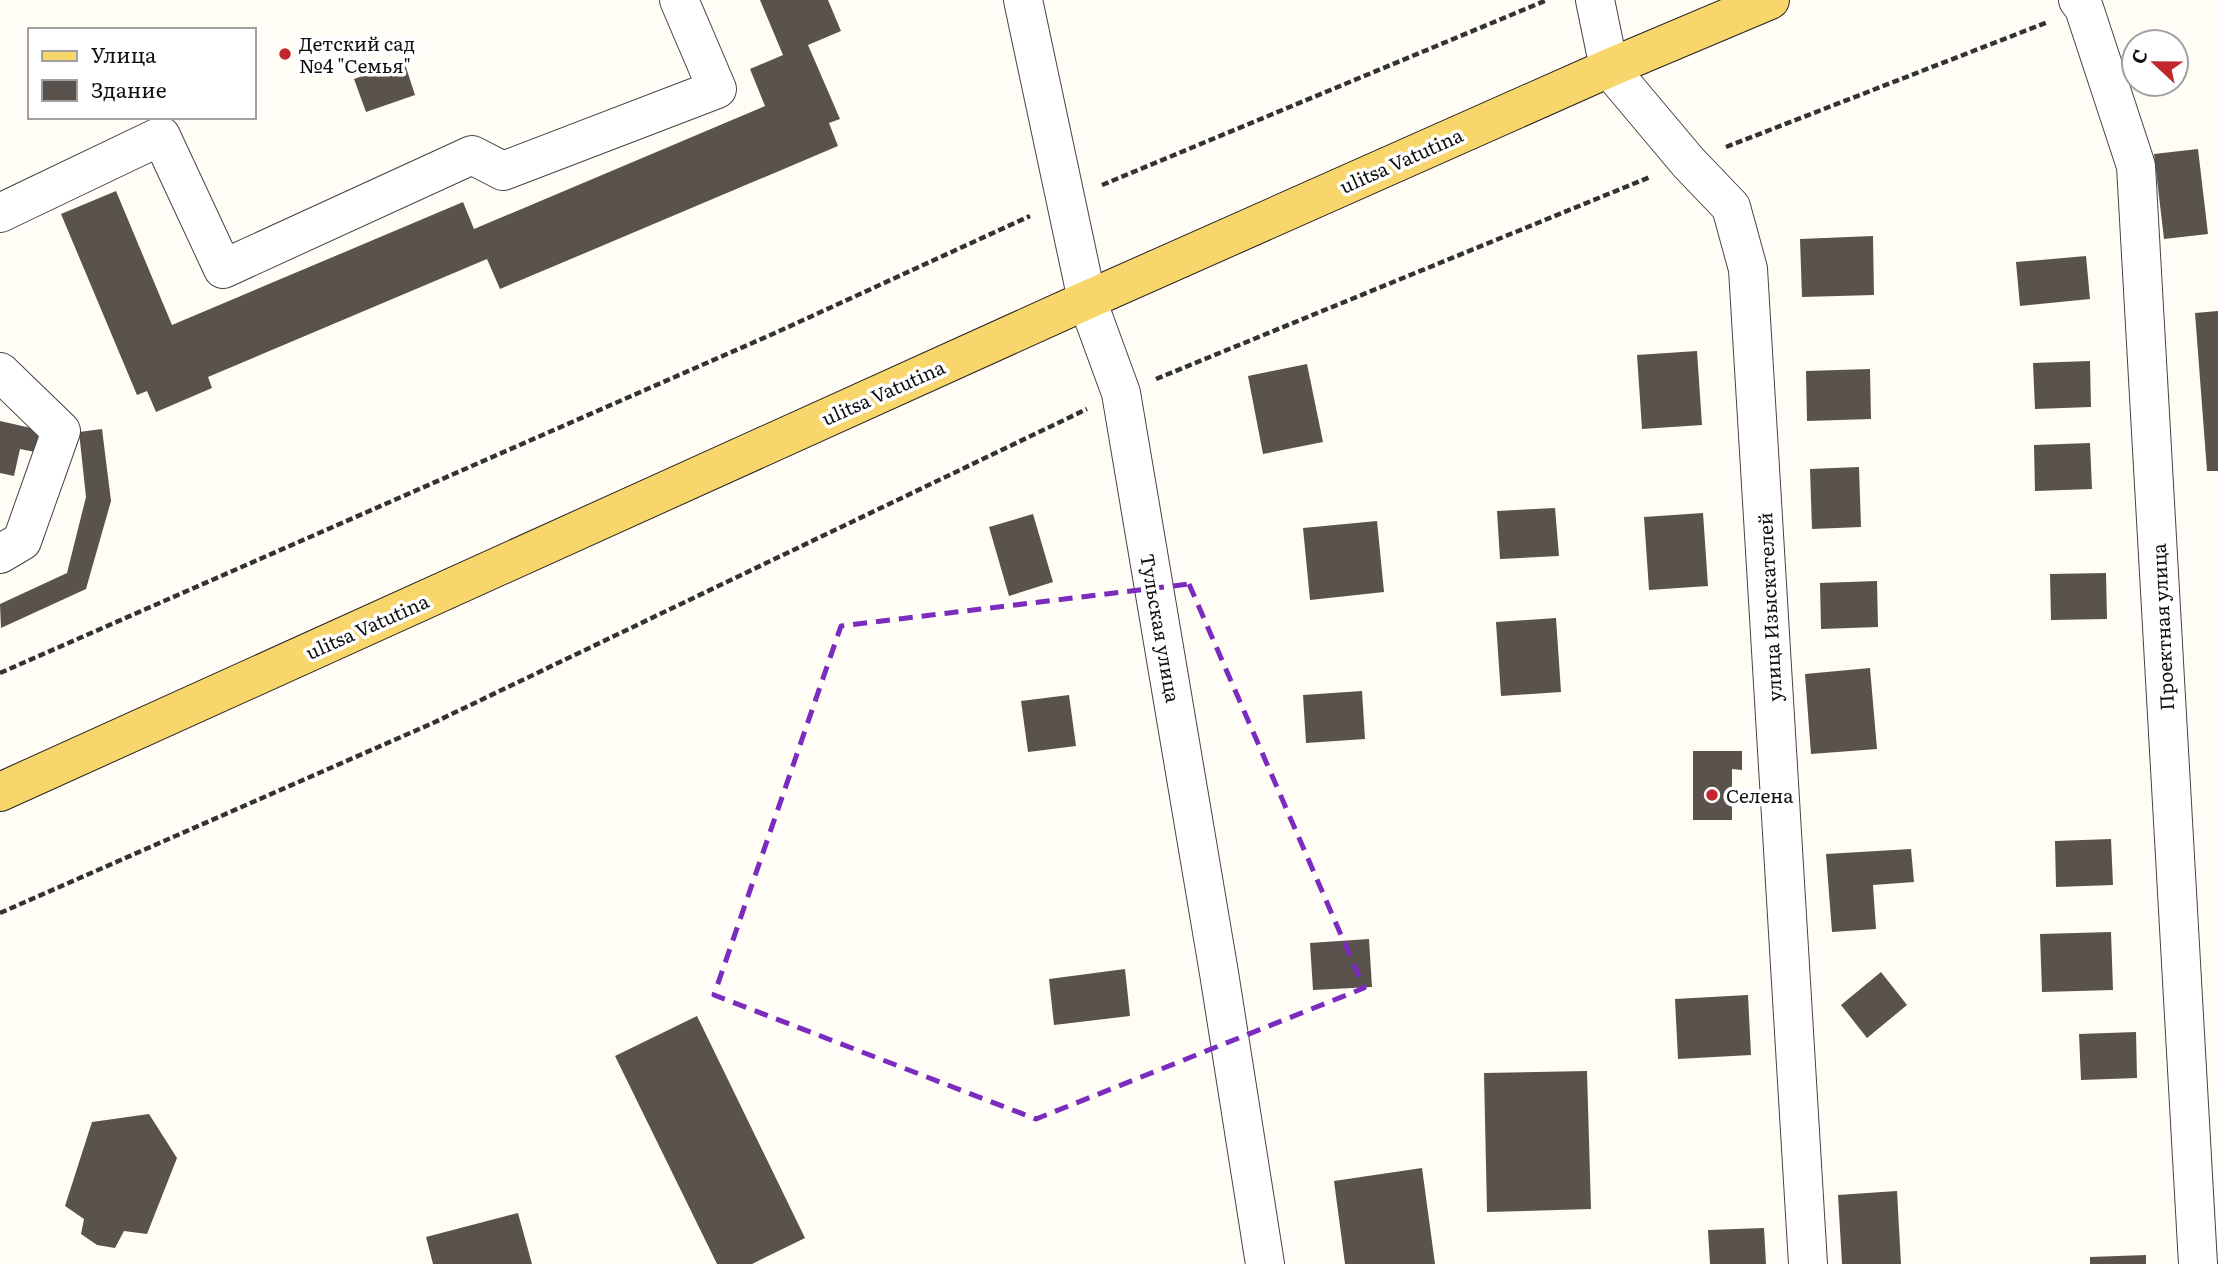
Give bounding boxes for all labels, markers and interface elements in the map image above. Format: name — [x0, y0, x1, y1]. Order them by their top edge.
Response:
legend — [28, 28, 256, 119]
north arrow — [2120, 28, 2190, 98]
place label: Детский сад №4 "Семья" — [299, 29, 415, 79]
text: Улица — [91, 38, 157, 69]
text: С — [2123, 45, 2154, 68]
marker: Детский сад №4 "Семья" — [277, 46, 293, 62]
text: Здание — [91, 73, 167, 104]
street label: ulitsa Vatutina — [1335, 120, 1468, 200]
street label: ulitsa Vatutina — [817, 352, 950, 432]
street label: улица Изыскателей — [1750, 512, 1788, 702]
street label: Проектная улица — [2144, 542, 2180, 711]
street label: Тульская улица — [1134, 551, 1188, 705]
street label: ulitsa Vatutina — [301, 586, 434, 666]
place label: Селена — [1726, 781, 1794, 809]
marker: Селена — [1704, 787, 1720, 803]

